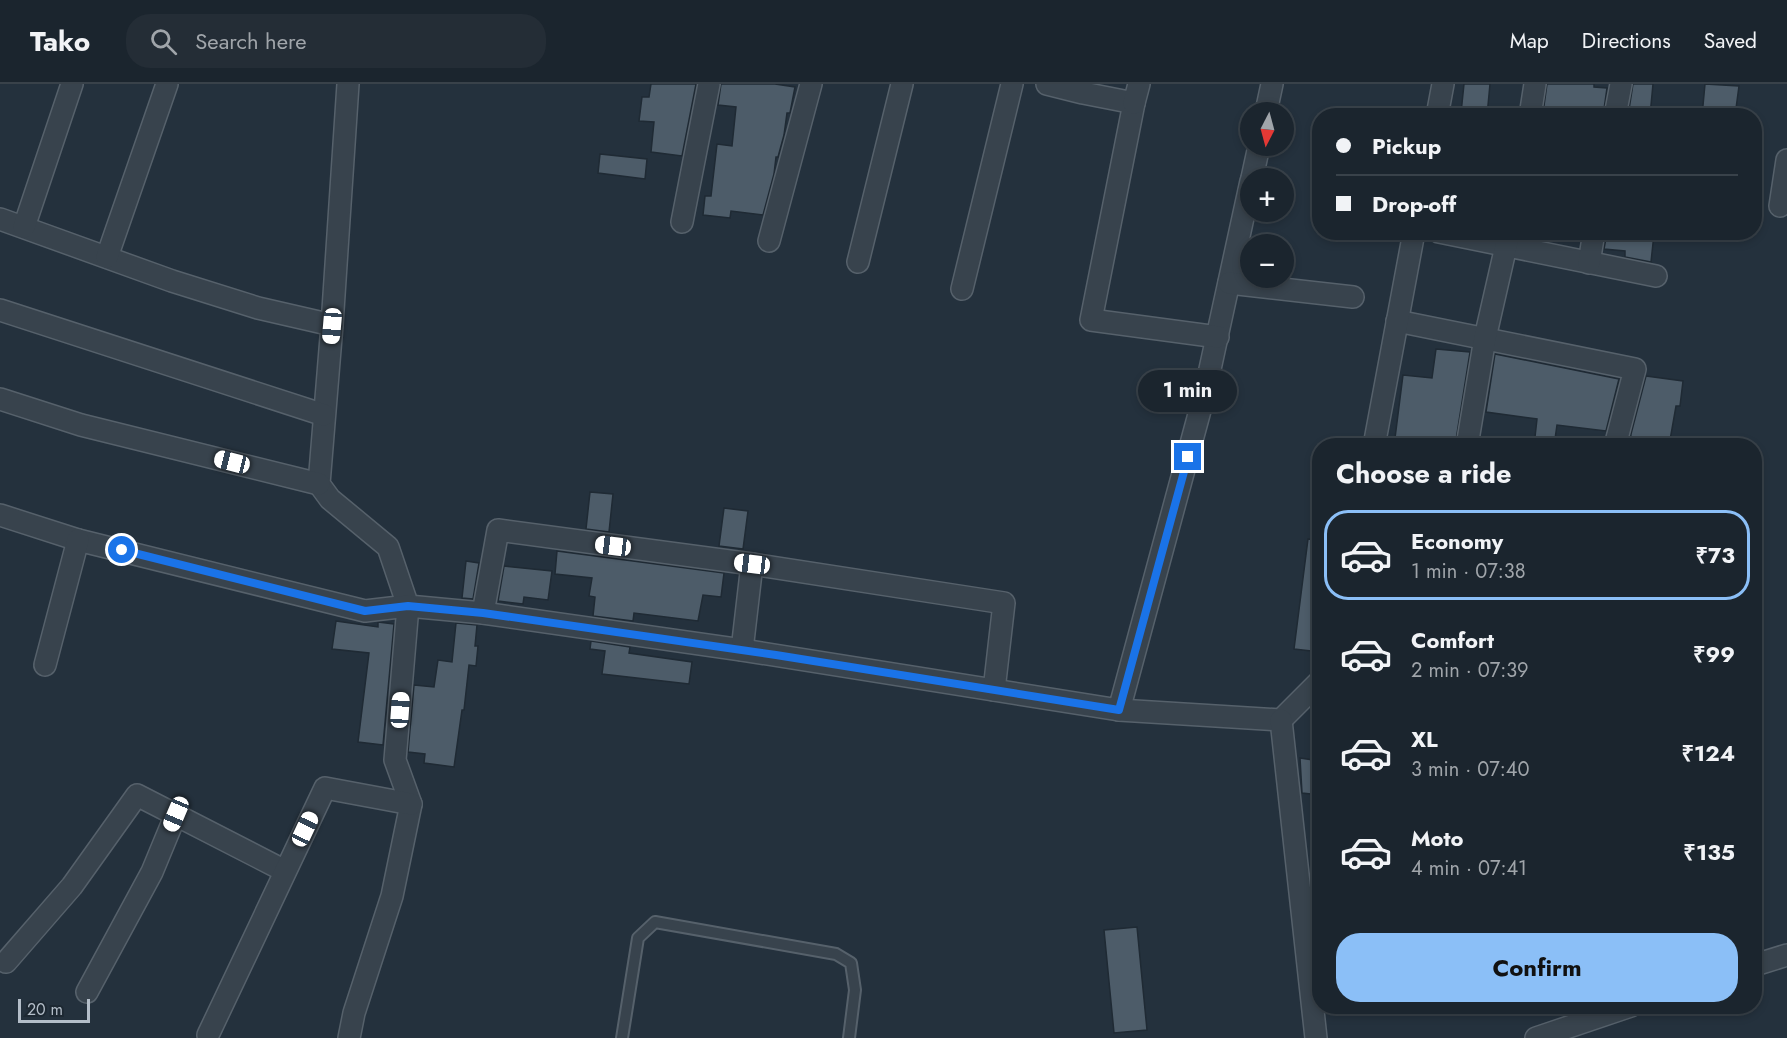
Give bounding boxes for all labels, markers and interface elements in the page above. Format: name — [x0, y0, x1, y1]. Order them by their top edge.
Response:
search box — [126, 14, 546, 68]
text: Tako — [30, 21, 90, 62]
icon: search — [147, 25, 180, 58]
text: Search here — [195, 25, 307, 57]
text: Map — [1510, 26, 1549, 56]
text: Directions — [1582, 26, 1671, 56]
text: Saved — [1704, 26, 1757, 56]
north arrow — [1240, 102, 1294, 156]
map controls — [1240, 102, 1294, 288]
text: Pickup — [1372, 130, 1441, 162]
button: + — [1240, 168, 1294, 222]
text: Drop-off — [1372, 188, 1456, 220]
button: − — [1240, 234, 1294, 288]
car — [321, 307, 343, 345]
callout: 1 min — [1138, 370, 1238, 412]
text: 1 min — [1163, 376, 1212, 405]
route end — [1174, 443, 1201, 470]
car — [212, 449, 252, 475]
text: Choose a ride — [1336, 454, 1511, 493]
text: Economy — [1411, 525, 1503, 557]
icon: car — [1339, 528, 1393, 582]
car — [594, 535, 632, 557]
route start — [108, 536, 135, 563]
text: ₹73 — [1695, 539, 1735, 571]
car — [733, 553, 771, 575]
text: 1 min · 07:38 — [1411, 557, 1526, 586]
text: Comfort — [1411, 624, 1494, 656]
icon: car — [1339, 627, 1393, 681]
text: ₹99 — [1693, 638, 1735, 670]
text: 2 min · 07:39 — [1411, 656, 1529, 685]
car — [390, 691, 410, 729]
text: XL — [1411, 723, 1438, 755]
icon: car — [1339, 726, 1393, 780]
text: ₹124 — [1681, 737, 1735, 769]
text: 3 min · 07:40 — [1411, 755, 1529, 784]
car — [161, 794, 191, 834]
car — [289, 809, 321, 849]
text: Moto — [1411, 822, 1464, 854]
icon: car — [1339, 825, 1393, 879]
text: ₹135 — [1683, 836, 1735, 868]
text: 4 min · 07:41 — [1411, 854, 1527, 883]
button: Confirm — [1336, 933, 1738, 1002]
scale bar — [18, 996, 90, 1024]
text: 20 m — [27, 998, 63, 1021]

